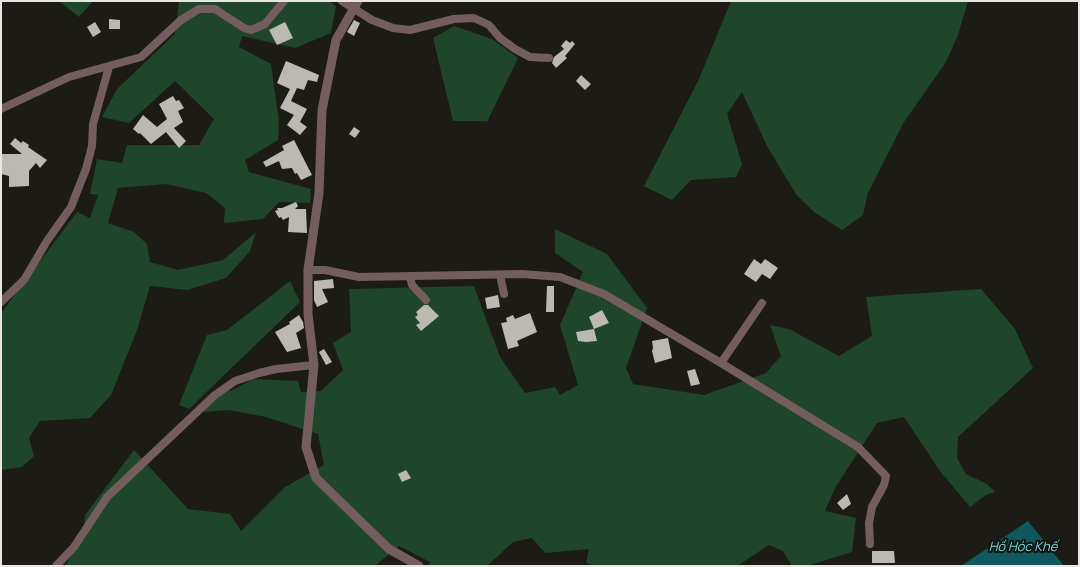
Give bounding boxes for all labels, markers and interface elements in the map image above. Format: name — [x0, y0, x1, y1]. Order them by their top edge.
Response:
water label: Hồ Hóc Khế — [989, 539, 1057, 555]

